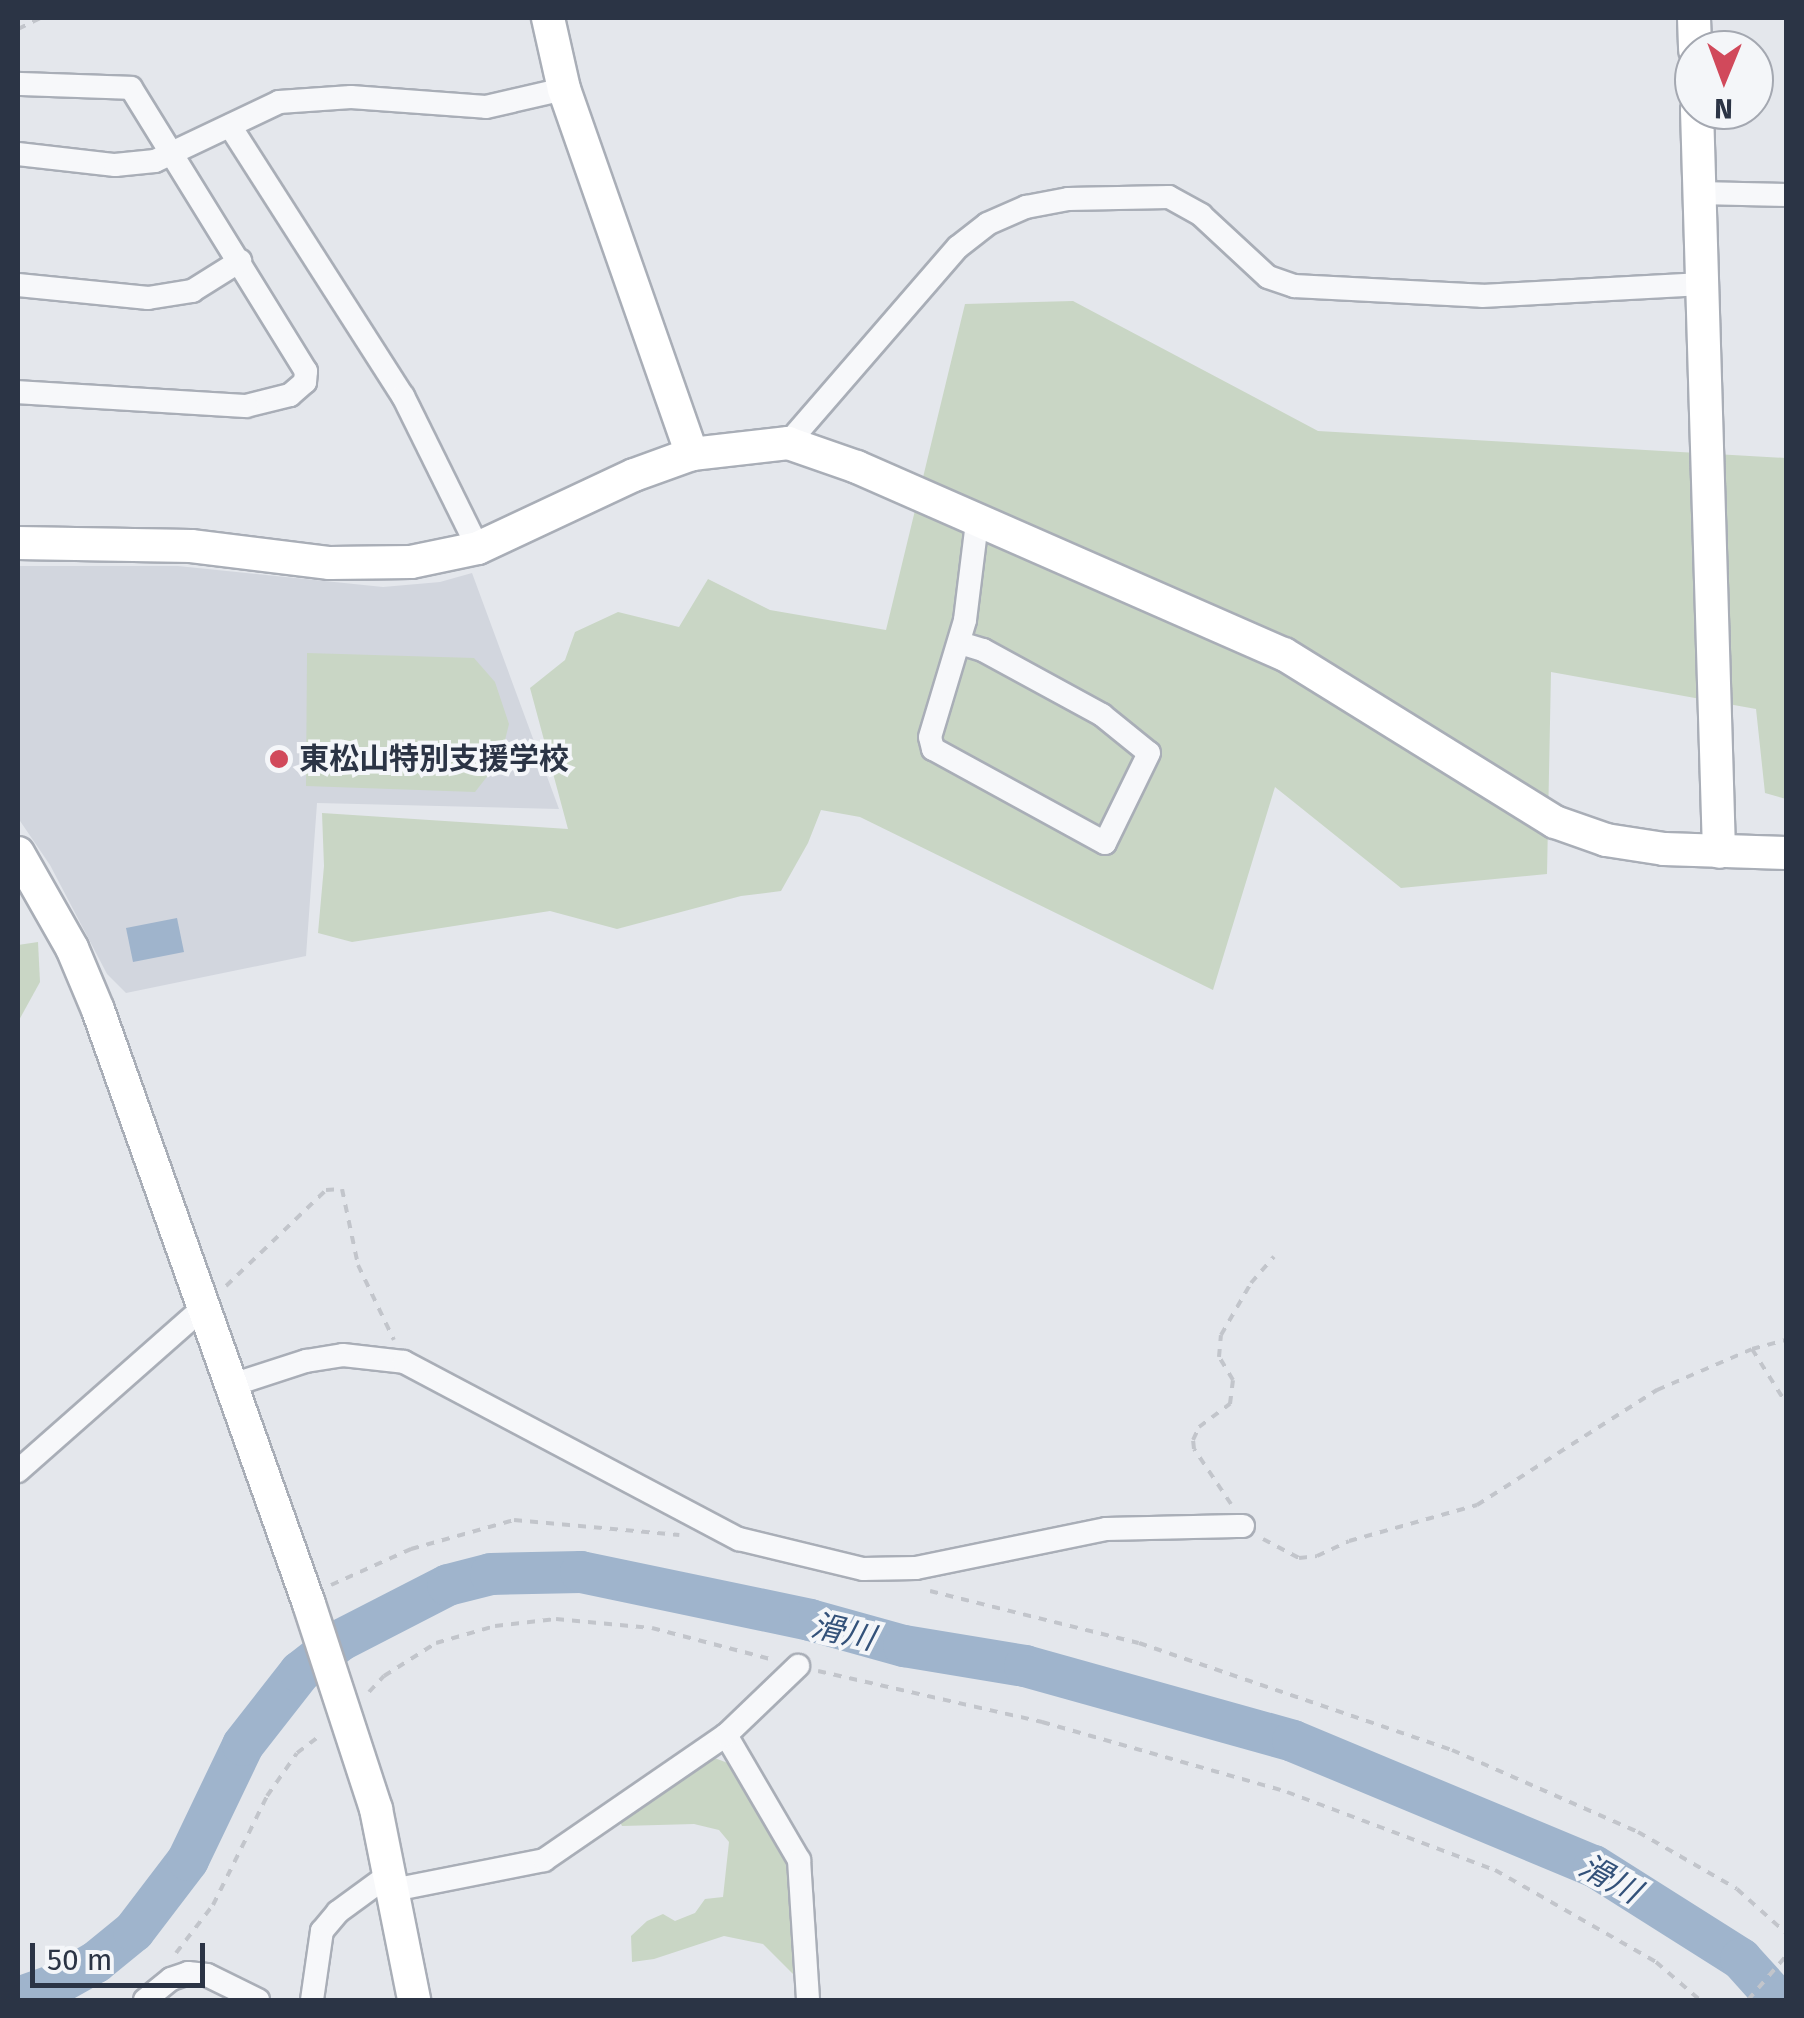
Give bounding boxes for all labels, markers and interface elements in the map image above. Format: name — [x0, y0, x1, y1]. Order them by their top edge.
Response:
north arrow — [1674, 30, 1774, 130]
text: N — [1714, 92, 1733, 125]
place label: 東松山特別支援学校 — [299, 741, 569, 777]
marker: 東松山特別支援学校 — [268, 748, 290, 770]
water label: 滑川 — [808, 1606, 878, 1658]
water label: 滑川 — [1573, 1847, 1647, 1911]
scale bar — [35, 1923, 210, 1985]
text: 50 m — [47, 1942, 112, 1978]

